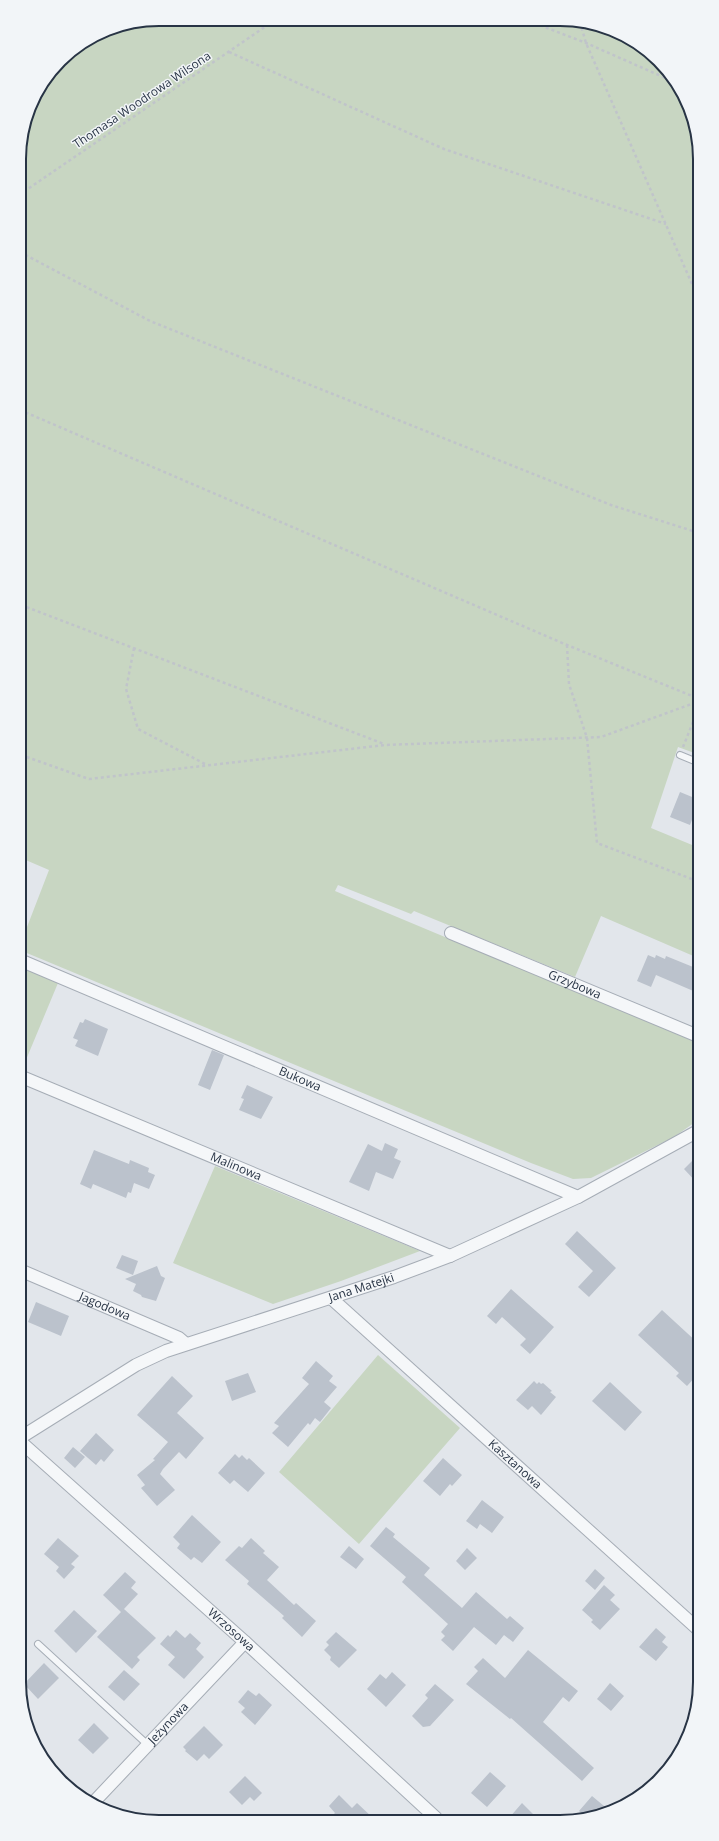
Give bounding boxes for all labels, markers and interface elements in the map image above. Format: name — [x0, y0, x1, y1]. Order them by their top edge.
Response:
street label: Thomasa Woodrowa Wilsona — [70, 47, 214, 152]
street label: Grzybowa — [546, 966, 604, 1003]
street label: Bukowa — [276, 1062, 324, 1095]
street label: Malinowa — [208, 1148, 264, 1184]
street label: Jana Matejki — [325, 1269, 396, 1306]
street label: Jagodowa — [76, 1287, 133, 1324]
street label: Kasztanowa — [485, 1435, 546, 1492]
street label: Wrzosowa — [204, 1604, 259, 1655]
street label: Jeżynowa — [143, 1698, 192, 1748]

